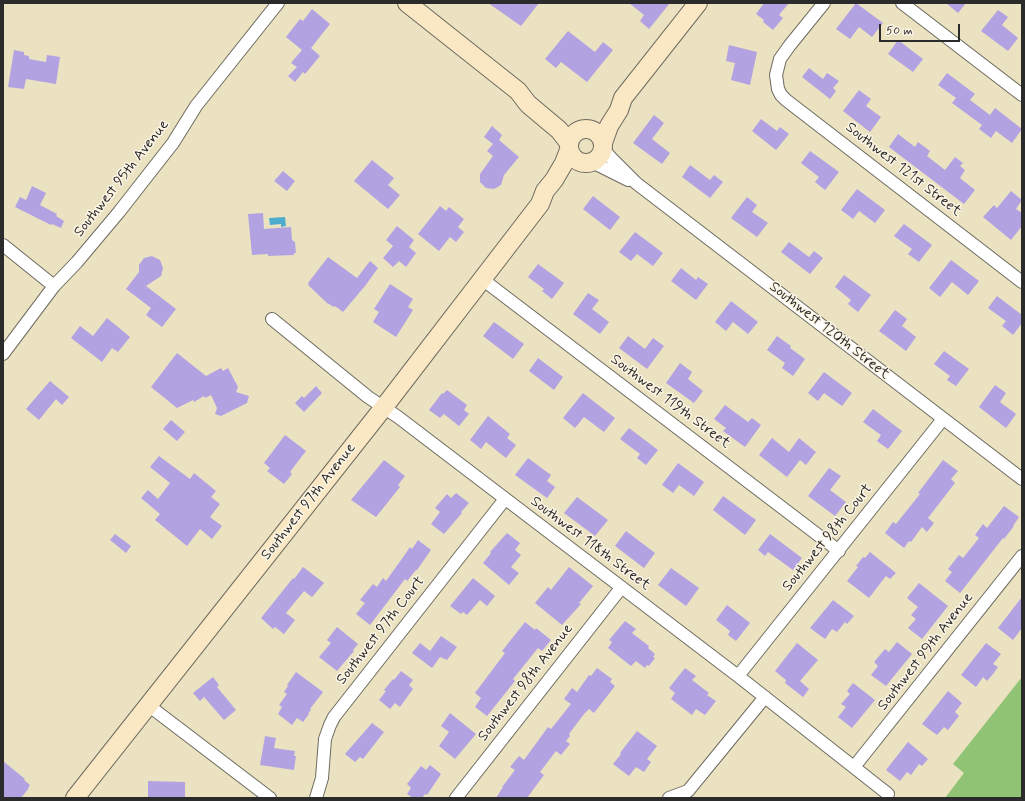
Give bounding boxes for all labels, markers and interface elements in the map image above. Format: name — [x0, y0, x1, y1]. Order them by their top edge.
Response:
scale bar — [881, 16, 962, 42]
text: 50 m — [886, 23, 913, 39]
street label: Southwest 95th Avenue — [71, 117, 173, 241]
street label: Southwest 121st Street — [841, 119, 965, 221]
street label: Southwest 120th Street — [765, 278, 893, 384]
street label: Southwest 119th Street — [607, 351, 733, 453]
street label: Southwest 97th Avenue — [258, 440, 360, 564]
street label: Southwest 98th Court — [779, 481, 877, 595]
street label: Southwest 118th Street — [526, 493, 654, 595]
street label: Southwest 97th Court — [333, 573, 429, 689]
street label: Southwest 99th Avenue — [874, 589, 978, 715]
street label: Southwest 98th Avenue — [475, 621, 577, 745]

